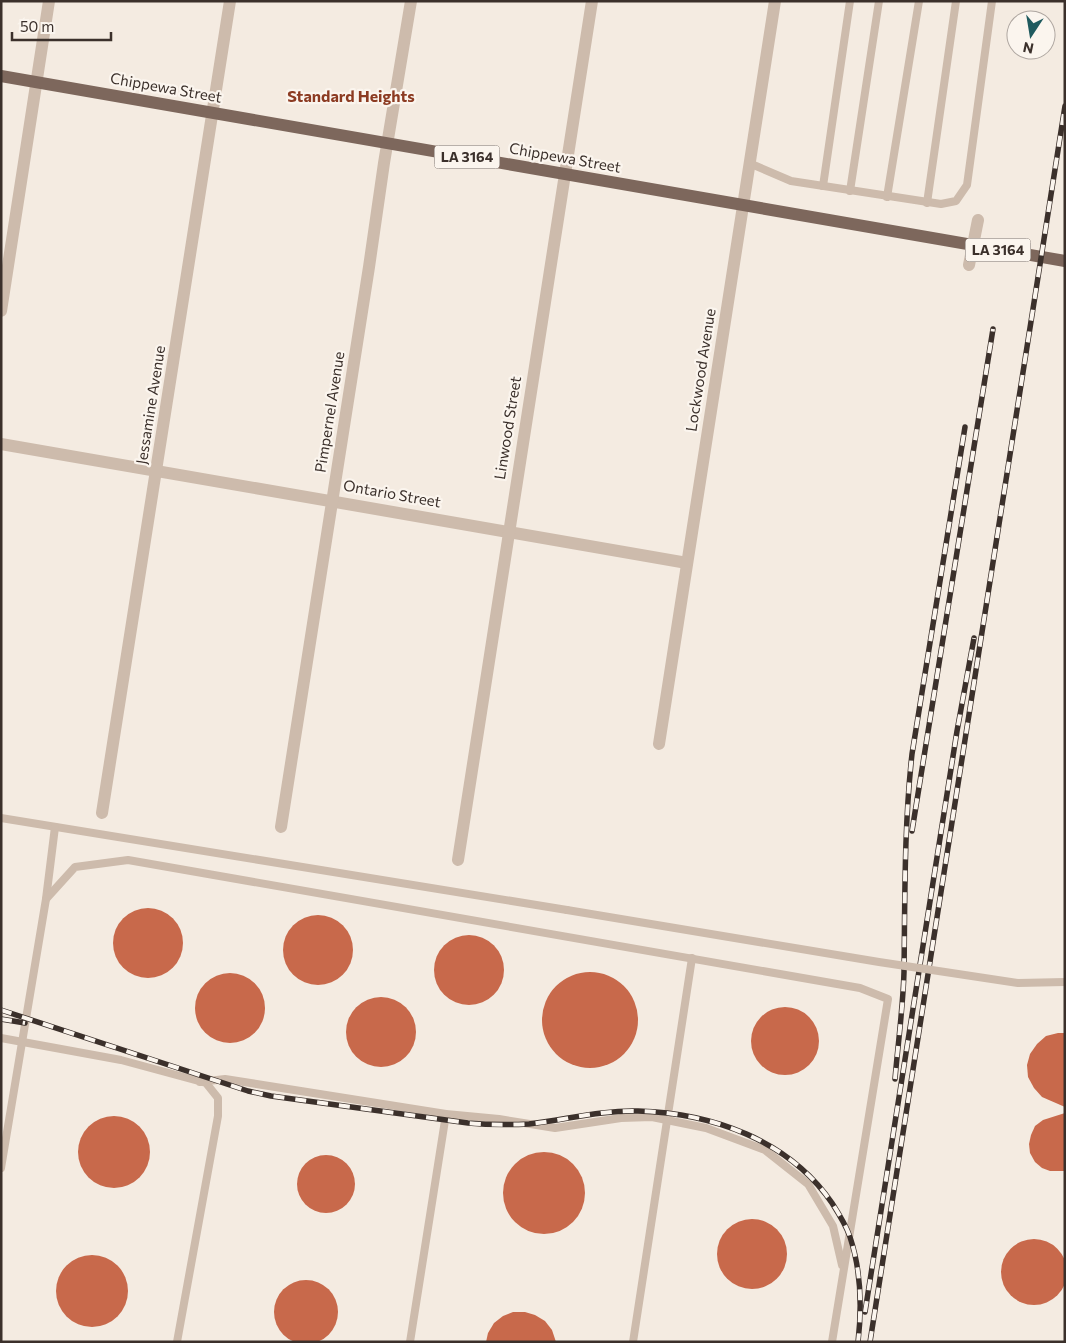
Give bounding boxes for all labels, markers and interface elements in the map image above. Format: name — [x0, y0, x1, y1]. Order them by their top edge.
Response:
scale bar — [12, 10, 111, 42]
north arrow — [1006, 10, 1056, 60]
text: 50 m — [20, 17, 54, 35]
text: N — [1021, 39, 1035, 58]
street label: Chippewa Street — [109, 68, 223, 106]
district label: Standard Heights — [287, 86, 415, 105]
street label: Chippewa Street — [508, 138, 622, 176]
road number: LA 3164 — [434, 146, 500, 168]
road number: LA 3164 — [966, 238, 1030, 262]
street label: Lockwood Avenue — [681, 307, 719, 433]
street label: Jessamine Avenue — [132, 344, 168, 466]
street label: Pimpernel Avenue — [311, 350, 347, 474]
street label: Linwood Street — [490, 375, 524, 481]
street label: Ontario Street — [342, 476, 442, 510]

